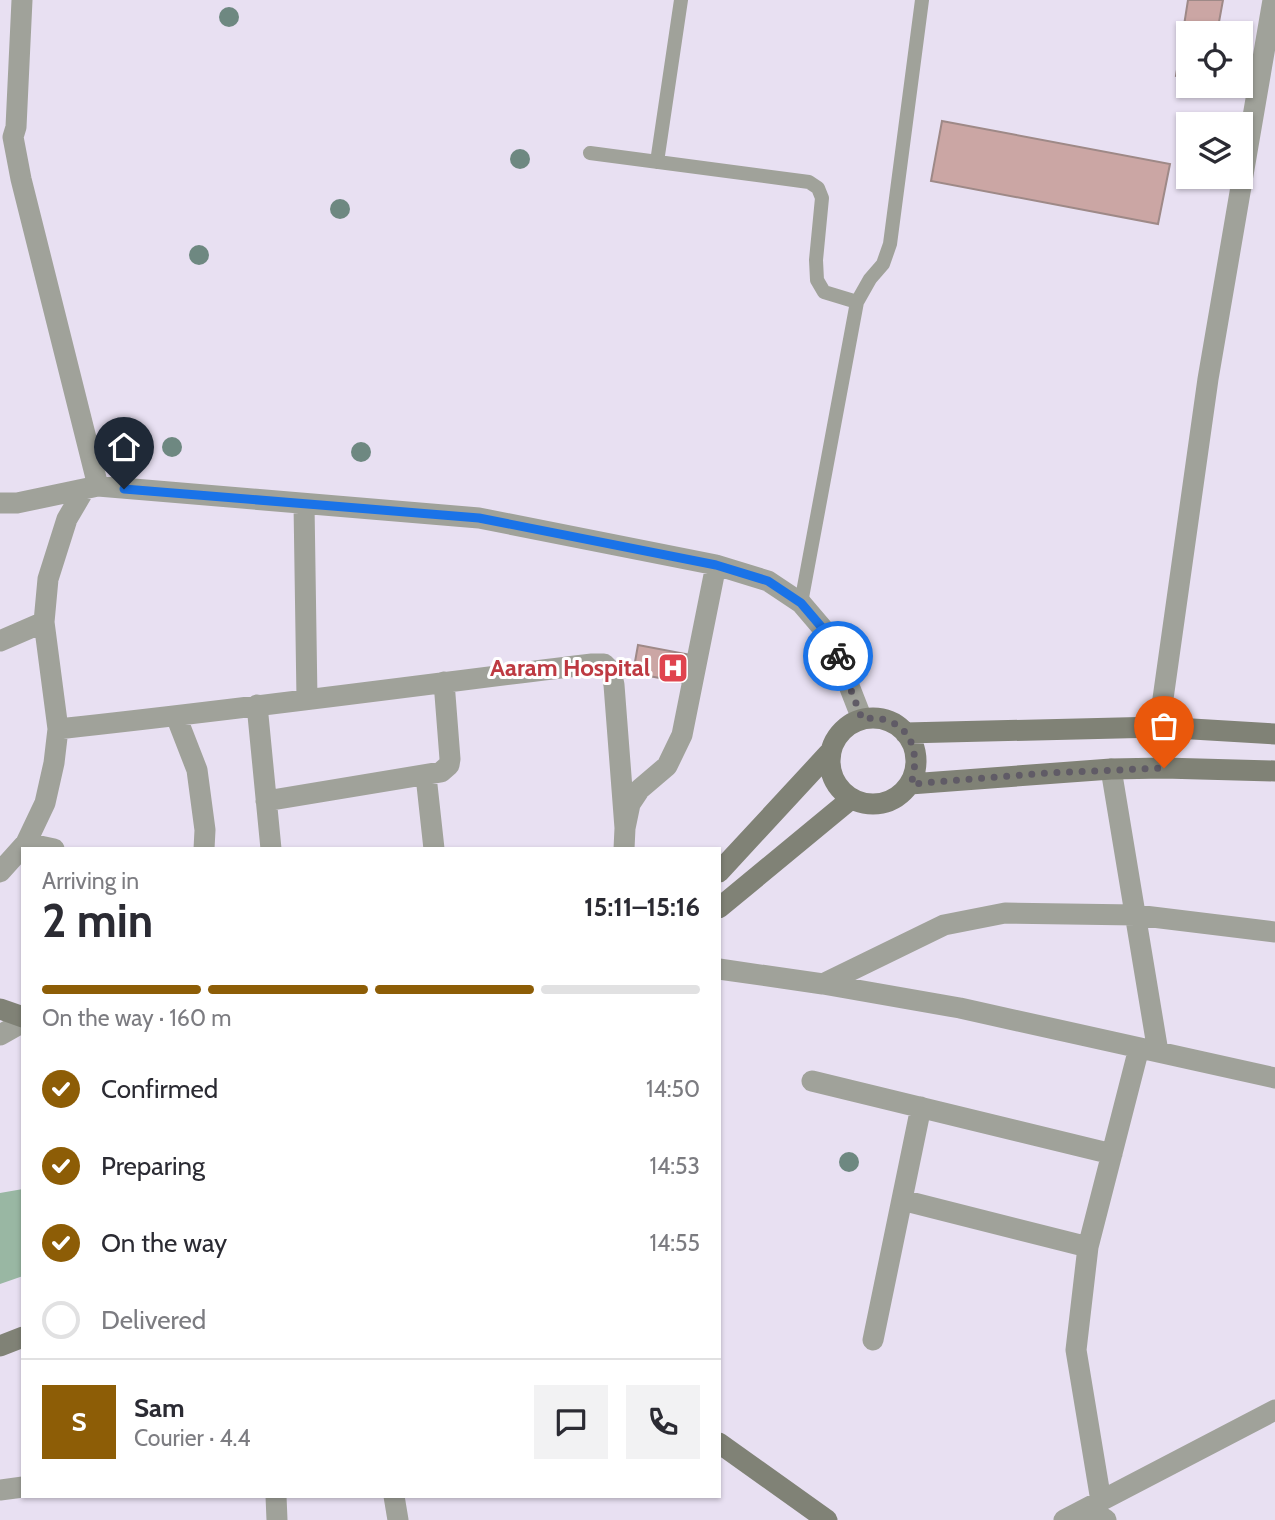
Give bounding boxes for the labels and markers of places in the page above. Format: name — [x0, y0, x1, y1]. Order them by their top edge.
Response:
pin — [94, 417, 154, 489]
hospital icon: Aaram Hospital — [656, 651, 690, 685]
place label: Aaram Hospital — [490, 653, 650, 682]
pin — [1134, 696, 1194, 768]

